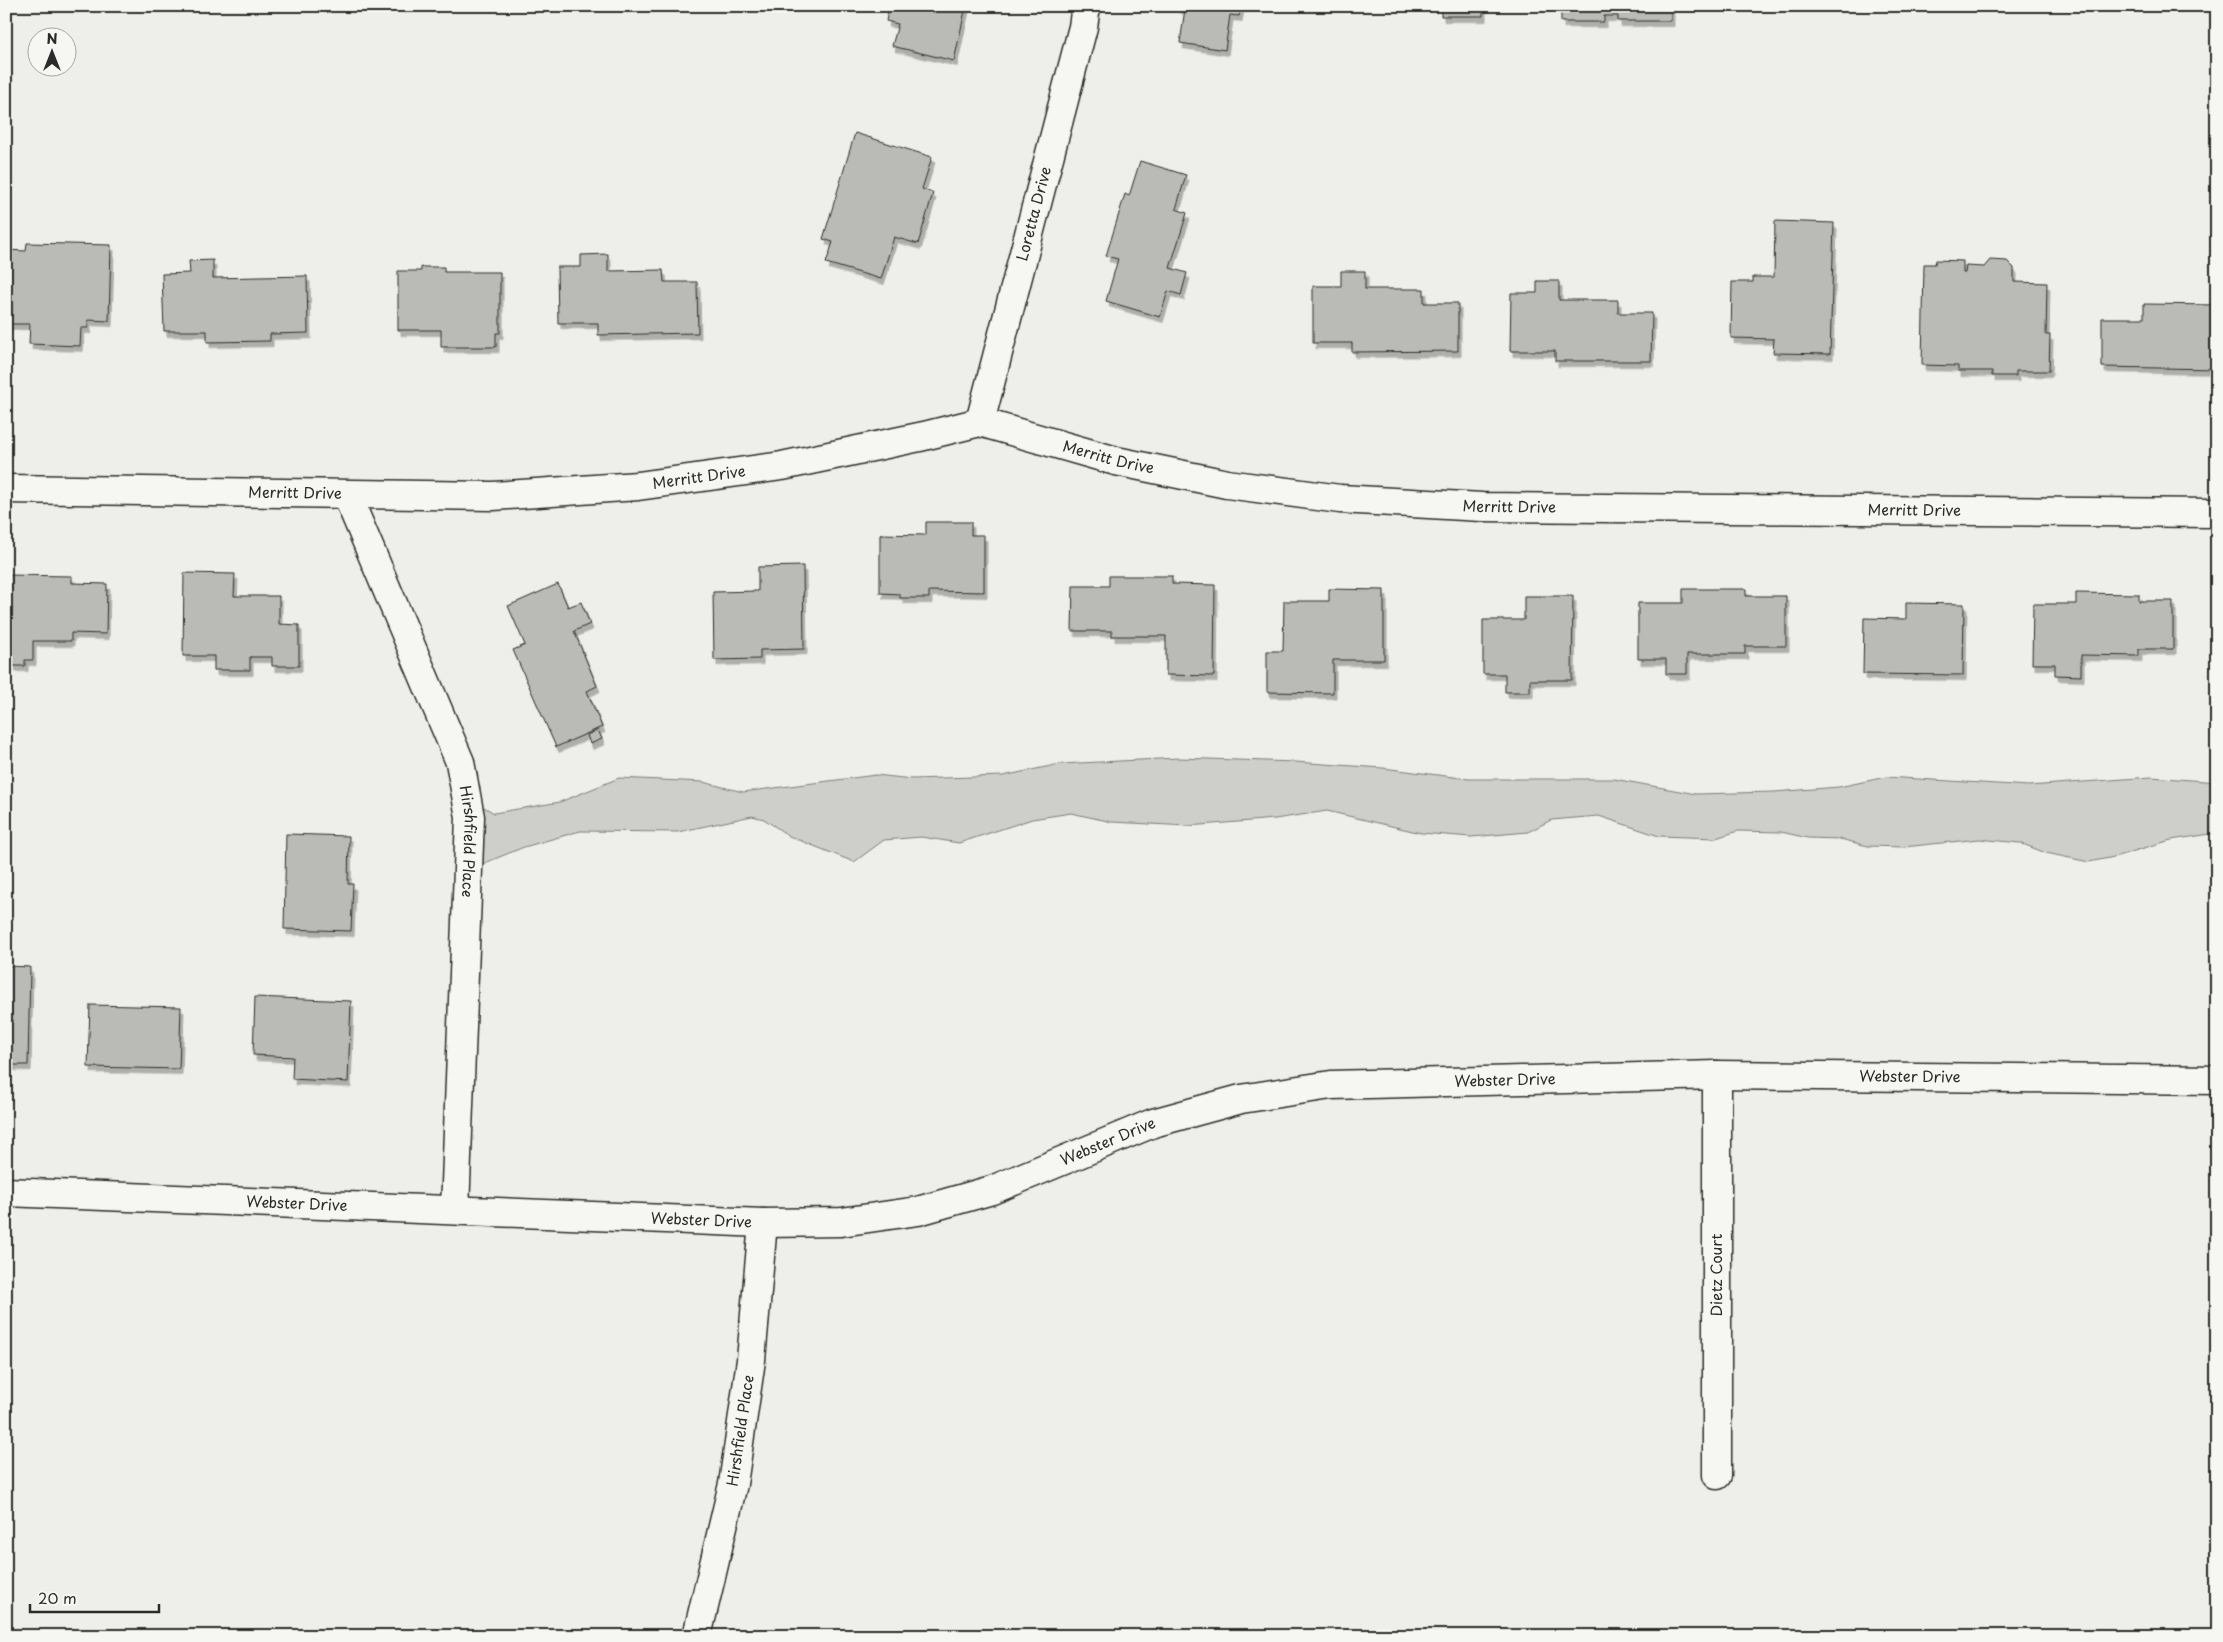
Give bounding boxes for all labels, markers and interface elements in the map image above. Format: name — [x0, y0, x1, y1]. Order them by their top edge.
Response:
north arrow — [28, 28, 78, 78]
text: N — [46, 28, 58, 49]
street label: Loretta Drive — [1009, 164, 1056, 263]
street label: Merritt Drive — [1060, 433, 1157, 479]
street label: Merritt Drive — [651, 458, 747, 494]
street label: Merritt Drive — [248, 479, 342, 504]
street label: Merritt Drive — [1462, 493, 1556, 518]
street label: Merritt Drive — [1867, 497, 1961, 521]
street label: Hirshfield Place — [454, 783, 483, 898]
street label: Webster Drive — [1859, 1063, 1961, 1087]
street label: Webster Drive — [1454, 1066, 1556, 1092]
street label: Webster Drive — [1056, 1110, 1159, 1170]
street label: Webster Drive — [246, 1189, 348, 1216]
street label: Webster Drive — [650, 1205, 753, 1233]
street label: Dietz Court — [1704, 1234, 1727, 1316]
street label: Hirshfield Place — [720, 1373, 759, 1488]
scale bar — [30, 1582, 159, 1614]
text: 20 m — [38, 1586, 77, 1609]

